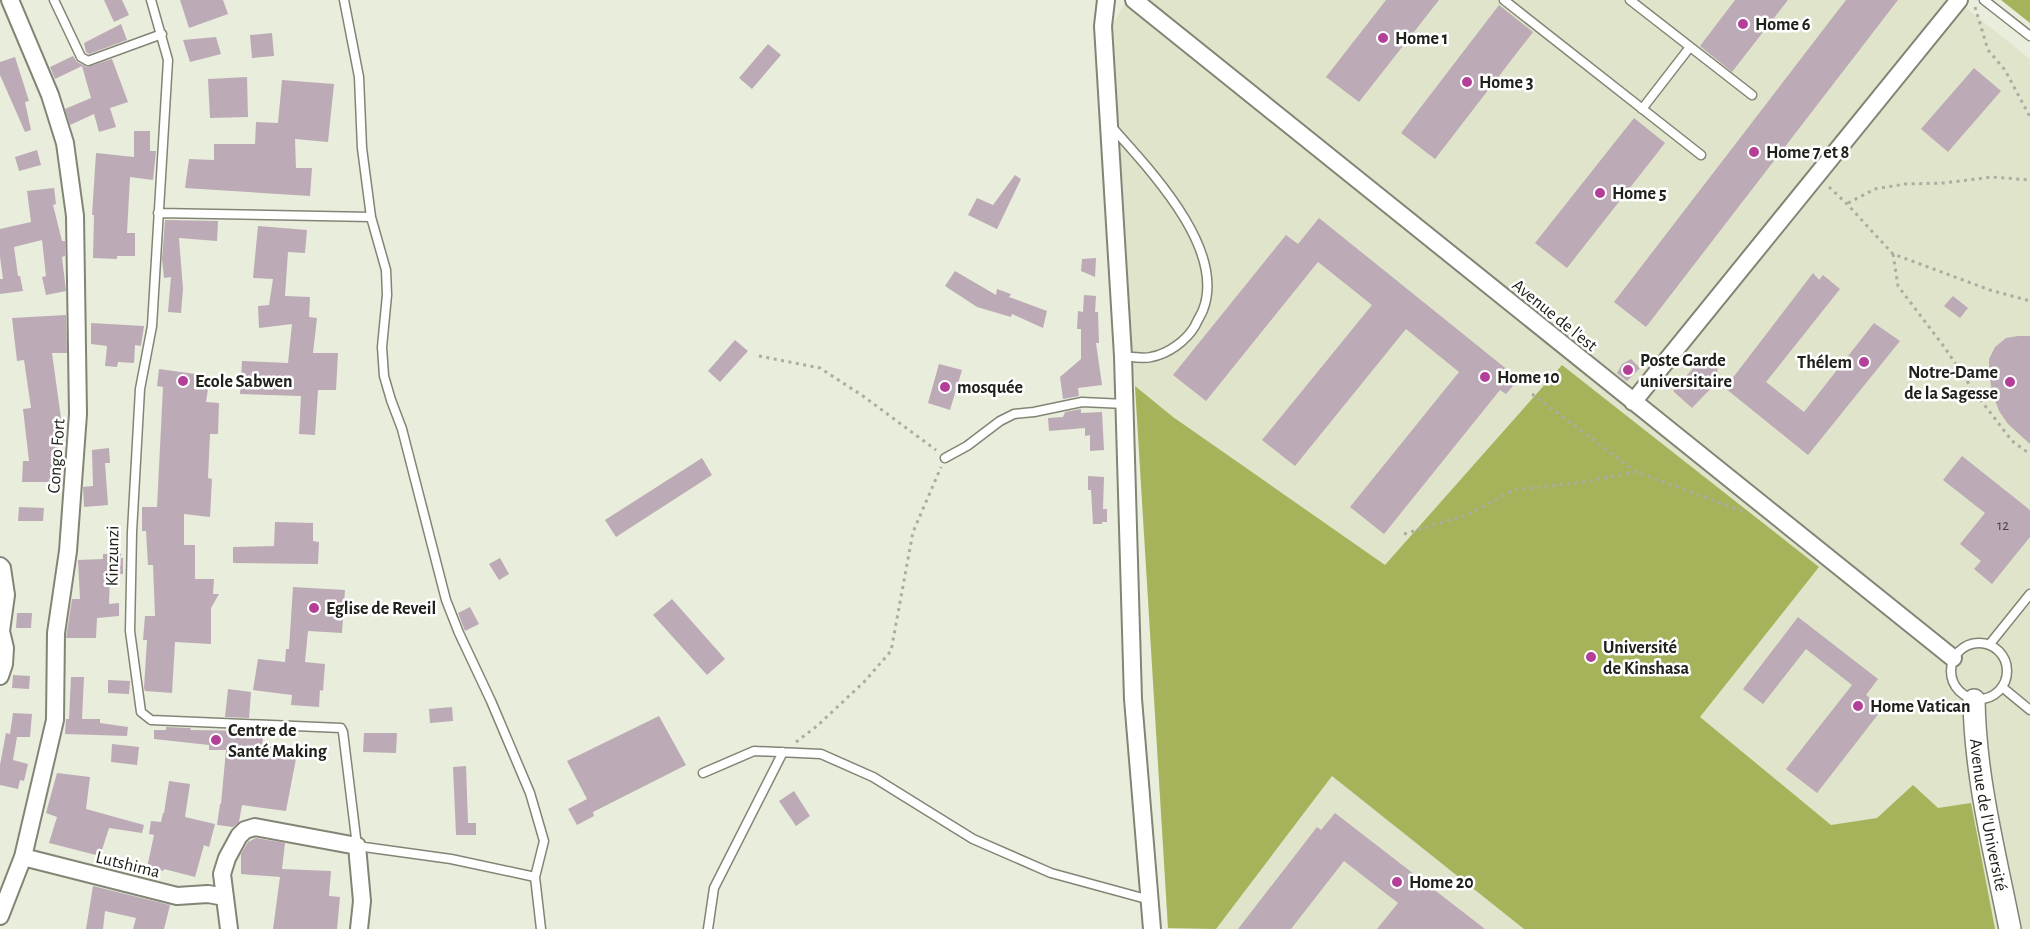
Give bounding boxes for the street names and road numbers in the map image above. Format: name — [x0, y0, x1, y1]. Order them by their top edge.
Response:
street label: Avenue de l'est — [1508, 276, 1600, 356]
street label: Congo Fort — [45, 418, 69, 494]
street label: Kinzunzi — [103, 525, 123, 587]
street label: Avenue de l'Université — [1966, 738, 2010, 893]
street label: Lutshima — [94, 848, 162, 882]

